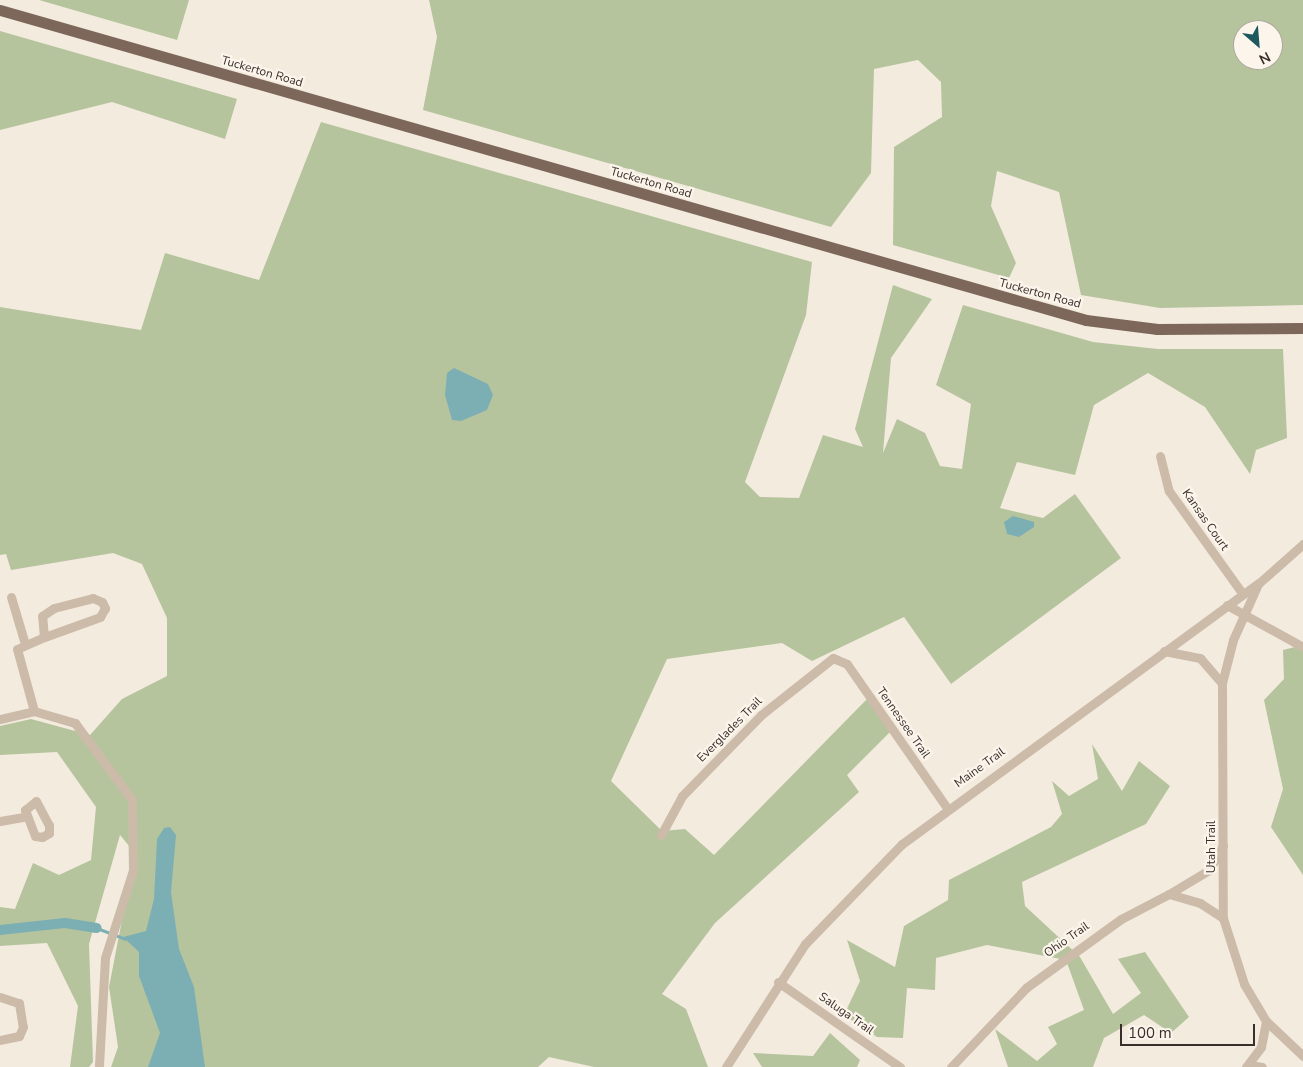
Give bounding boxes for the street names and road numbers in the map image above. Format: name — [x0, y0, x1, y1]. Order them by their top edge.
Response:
street label: Tuckerton Road — [220, 53, 304, 91]
street label: Tuckerton Road — [609, 164, 693, 202]
street label: Tuckerton Road — [998, 276, 1082, 312]
street label: Kansas Court — [1179, 487, 1231, 553]
street label: Tennessee Trail — [873, 685, 933, 761]
street label: Everglades Trail — [695, 695, 765, 765]
street label: Maine Trail — [952, 745, 1008, 791]
street label: Utah Trail — [1205, 821, 1219, 873]
street label: Ohio Trail — [1042, 919, 1092, 961]
street label: Saluga Trail — [816, 990, 876, 1038]

